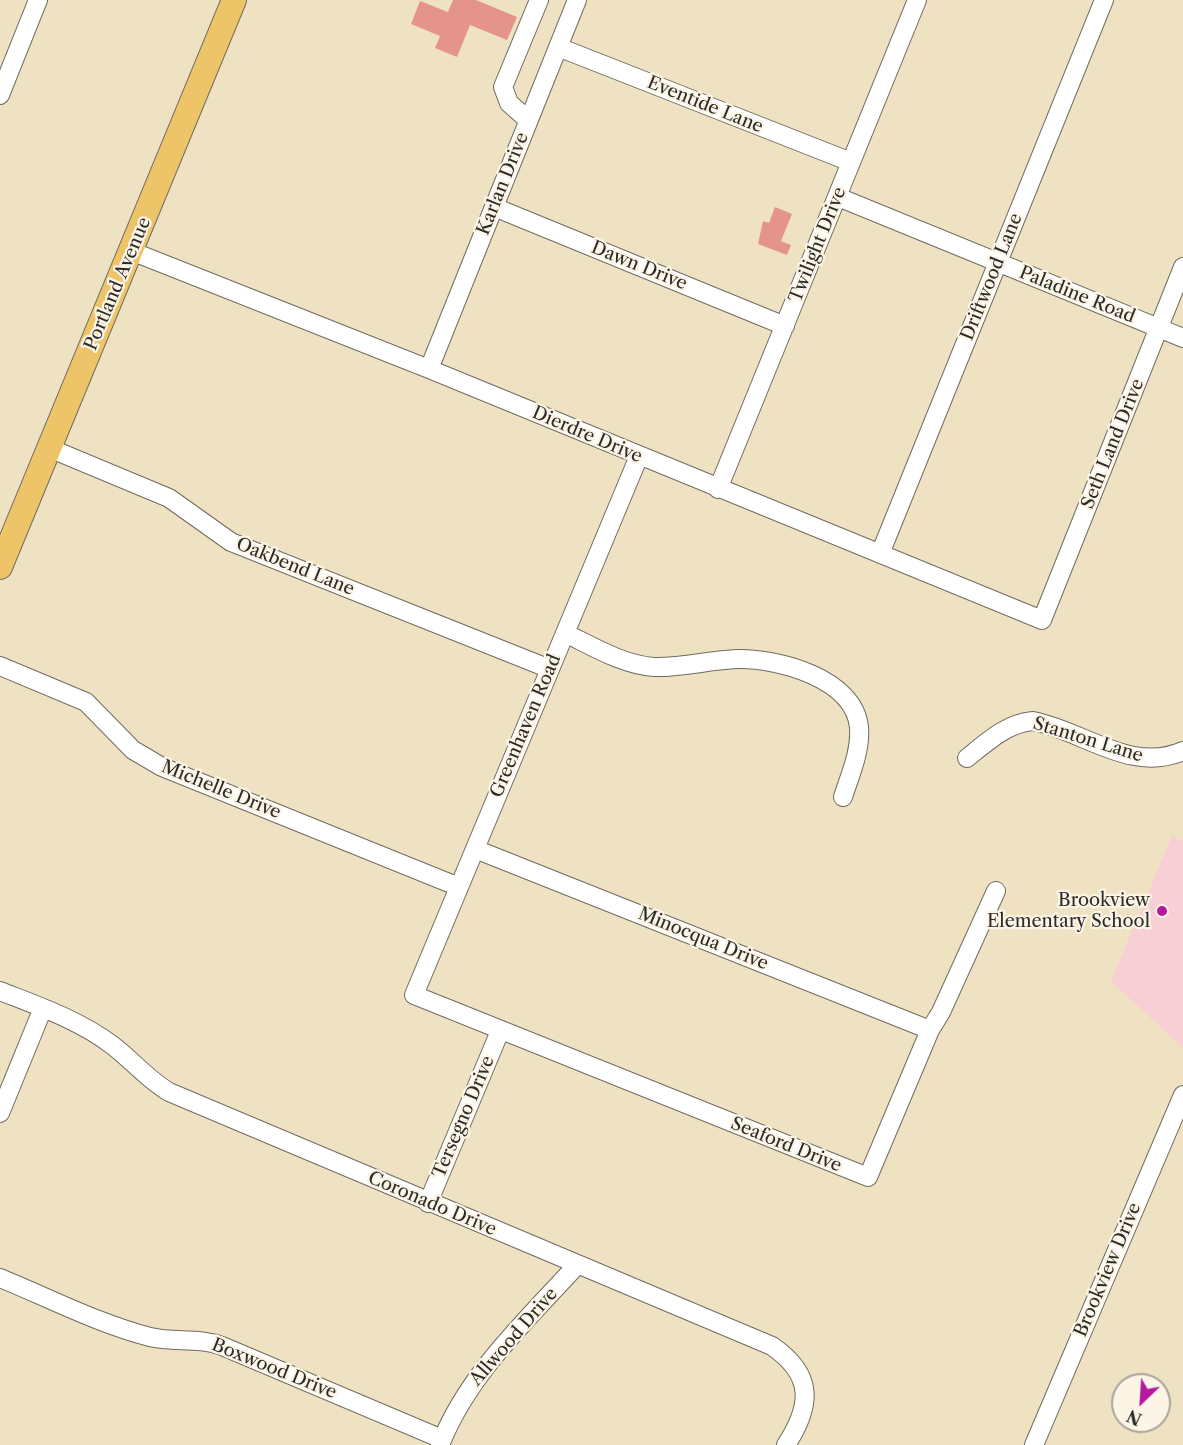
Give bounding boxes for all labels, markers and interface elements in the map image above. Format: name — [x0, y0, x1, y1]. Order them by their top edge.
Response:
street label: Eventide Lane — [644, 72, 766, 138]
street label: Karlan Drive — [473, 130, 533, 238]
street label: Twilight Drive — [785, 184, 851, 306]
street label: Driftwood Lane — [957, 210, 1027, 344]
street label: Portland Avenue — [80, 214, 156, 354]
street label: Dawn Drive — [588, 237, 690, 295]
street label: Paladine Road — [1016, 262, 1138, 328]
street label: Seth Land Drive — [1077, 376, 1149, 512]
street label: Dierdre Drive — [529, 402, 645, 468]
street label: Oakbend Lane — [233, 533, 357, 601]
street label: Greenhaven Road — [486, 651, 566, 801]
street label: Stanton Lane — [1030, 713, 1146, 767]
street label: Michelle Drive — [158, 756, 284, 824]
place label: Brookview Elementary School — [987, 890, 1150, 932]
street label: Minocqua Drive — [635, 903, 771, 975]
marker: Brookview Elementary School — [1155, 904, 1169, 918]
street label: Tersegno Drive — [429, 1053, 499, 1181]
street label: Seaford Drive — [727, 1113, 845, 1177]
street label: Coronado Drive — [364, 1167, 500, 1241]
street label: Brookview Drive — [1070, 1200, 1146, 1340]
street label: Allwood Drive — [466, 1284, 562, 1390]
street label: Boxwood Drive — [208, 1334, 340, 1404]
north arrow — [1111, 1373, 1171, 1433]
text: N — [1124, 1405, 1145, 1430]

